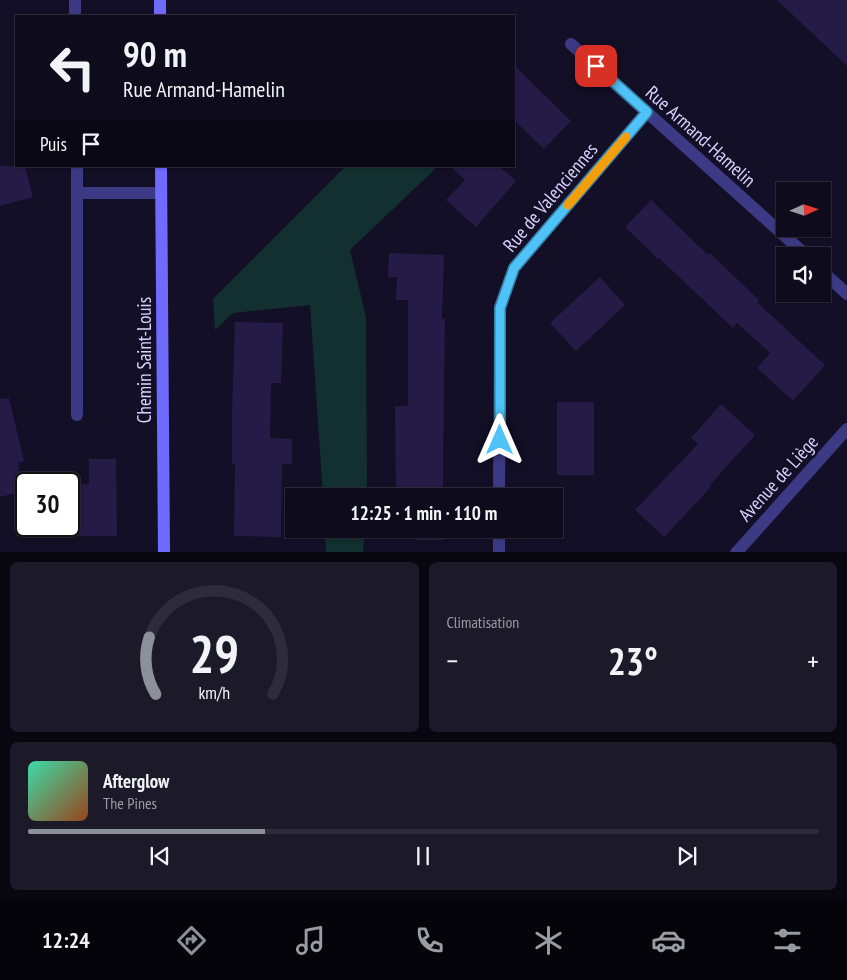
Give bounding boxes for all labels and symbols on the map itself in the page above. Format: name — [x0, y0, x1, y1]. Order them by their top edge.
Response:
pin — [575, 45, 617, 87]
street label: Rue Armand-Hamelin — [641, 80, 761, 192]
street label: Rue de Valenciennes — [497, 138, 603, 256]
north arrow — [776, 182, 831, 238]
street label: Chemin Saint-Louis — [132, 297, 156, 423]
position arrow — [473, 413, 525, 465]
street label: Avenue de Liège — [733, 430, 823, 526]
speed limit sign: 30 — [15, 472, 80, 537]

